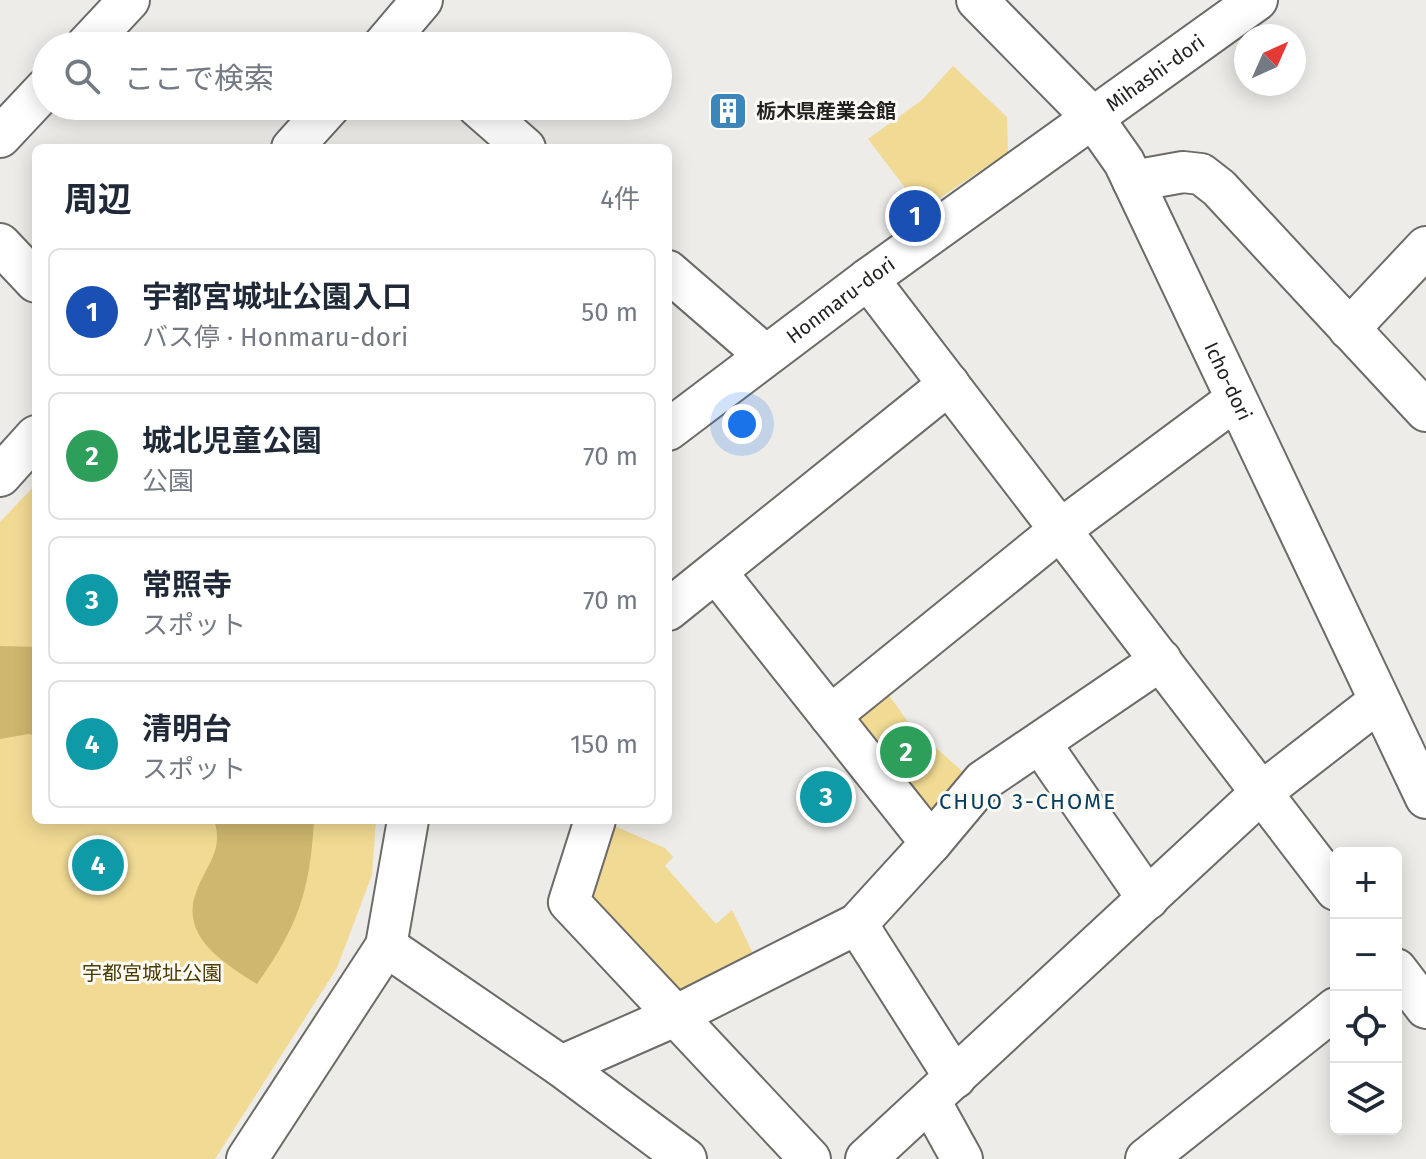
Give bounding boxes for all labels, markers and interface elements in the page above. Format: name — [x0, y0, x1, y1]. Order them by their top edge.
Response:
north arrow — [1234, 24, 1306, 96]
street label: Mihashi-dori — [1101, 30, 1209, 116]
search box — [32, 32, 672, 120]
icon: search — [60, 54, 104, 98]
text: ここで検索 — [124, 61, 274, 97]
building icon: 栃木県産業会館 — [707, 90, 749, 132]
place label: 栃木県産業会館 — [756, 99, 896, 123]
text: 周辺 — [64, 179, 132, 220]
text: 4件 — [600, 184, 640, 215]
pin: 1 — [889, 186, 941, 246]
street label: Honmaru-dori — [781, 252, 900, 348]
text: 宇都宮城址公園入口 — [142, 279, 412, 315]
text: 1 — [86, 297, 98, 328]
text: 50 m — [581, 297, 638, 328]
text: バス停 · Honmaru-dori — [142, 322, 408, 353]
street label: Icho-dori — [1199, 338, 1257, 424]
your location — [722, 404, 762, 444]
text: 城北児童公園 — [142, 423, 322, 459]
text: 2 — [85, 441, 99, 472]
text: 70 m — [583, 441, 638, 472]
text: 公園 — [142, 466, 194, 497]
text: 常照寺 — [142, 567, 232, 603]
text: 3 — [85, 585, 99, 616]
text: 70 m — [583, 585, 638, 616]
text: スポット — [142, 610, 246, 641]
text: 清明台 — [142, 711, 232, 747]
pin: 2 — [880, 722, 932, 782]
text: 4 — [85, 729, 99, 760]
text: 150 m — [570, 729, 638, 760]
text: スポット — [142, 754, 246, 785]
pin: 3 — [800, 767, 852, 827]
district label: CHUO 3-CHOME — [939, 788, 1117, 815]
pin: 4 — [72, 835, 124, 895]
map controls — [1330, 847, 1402, 1135]
button: + — [1330, 847, 1402, 919]
button: − — [1330, 919, 1402, 991]
park label: 宇都宮城址公園 — [82, 961, 222, 985]
button: locate — [1330, 991, 1402, 1063]
button: layers — [1330, 1063, 1402, 1135]

